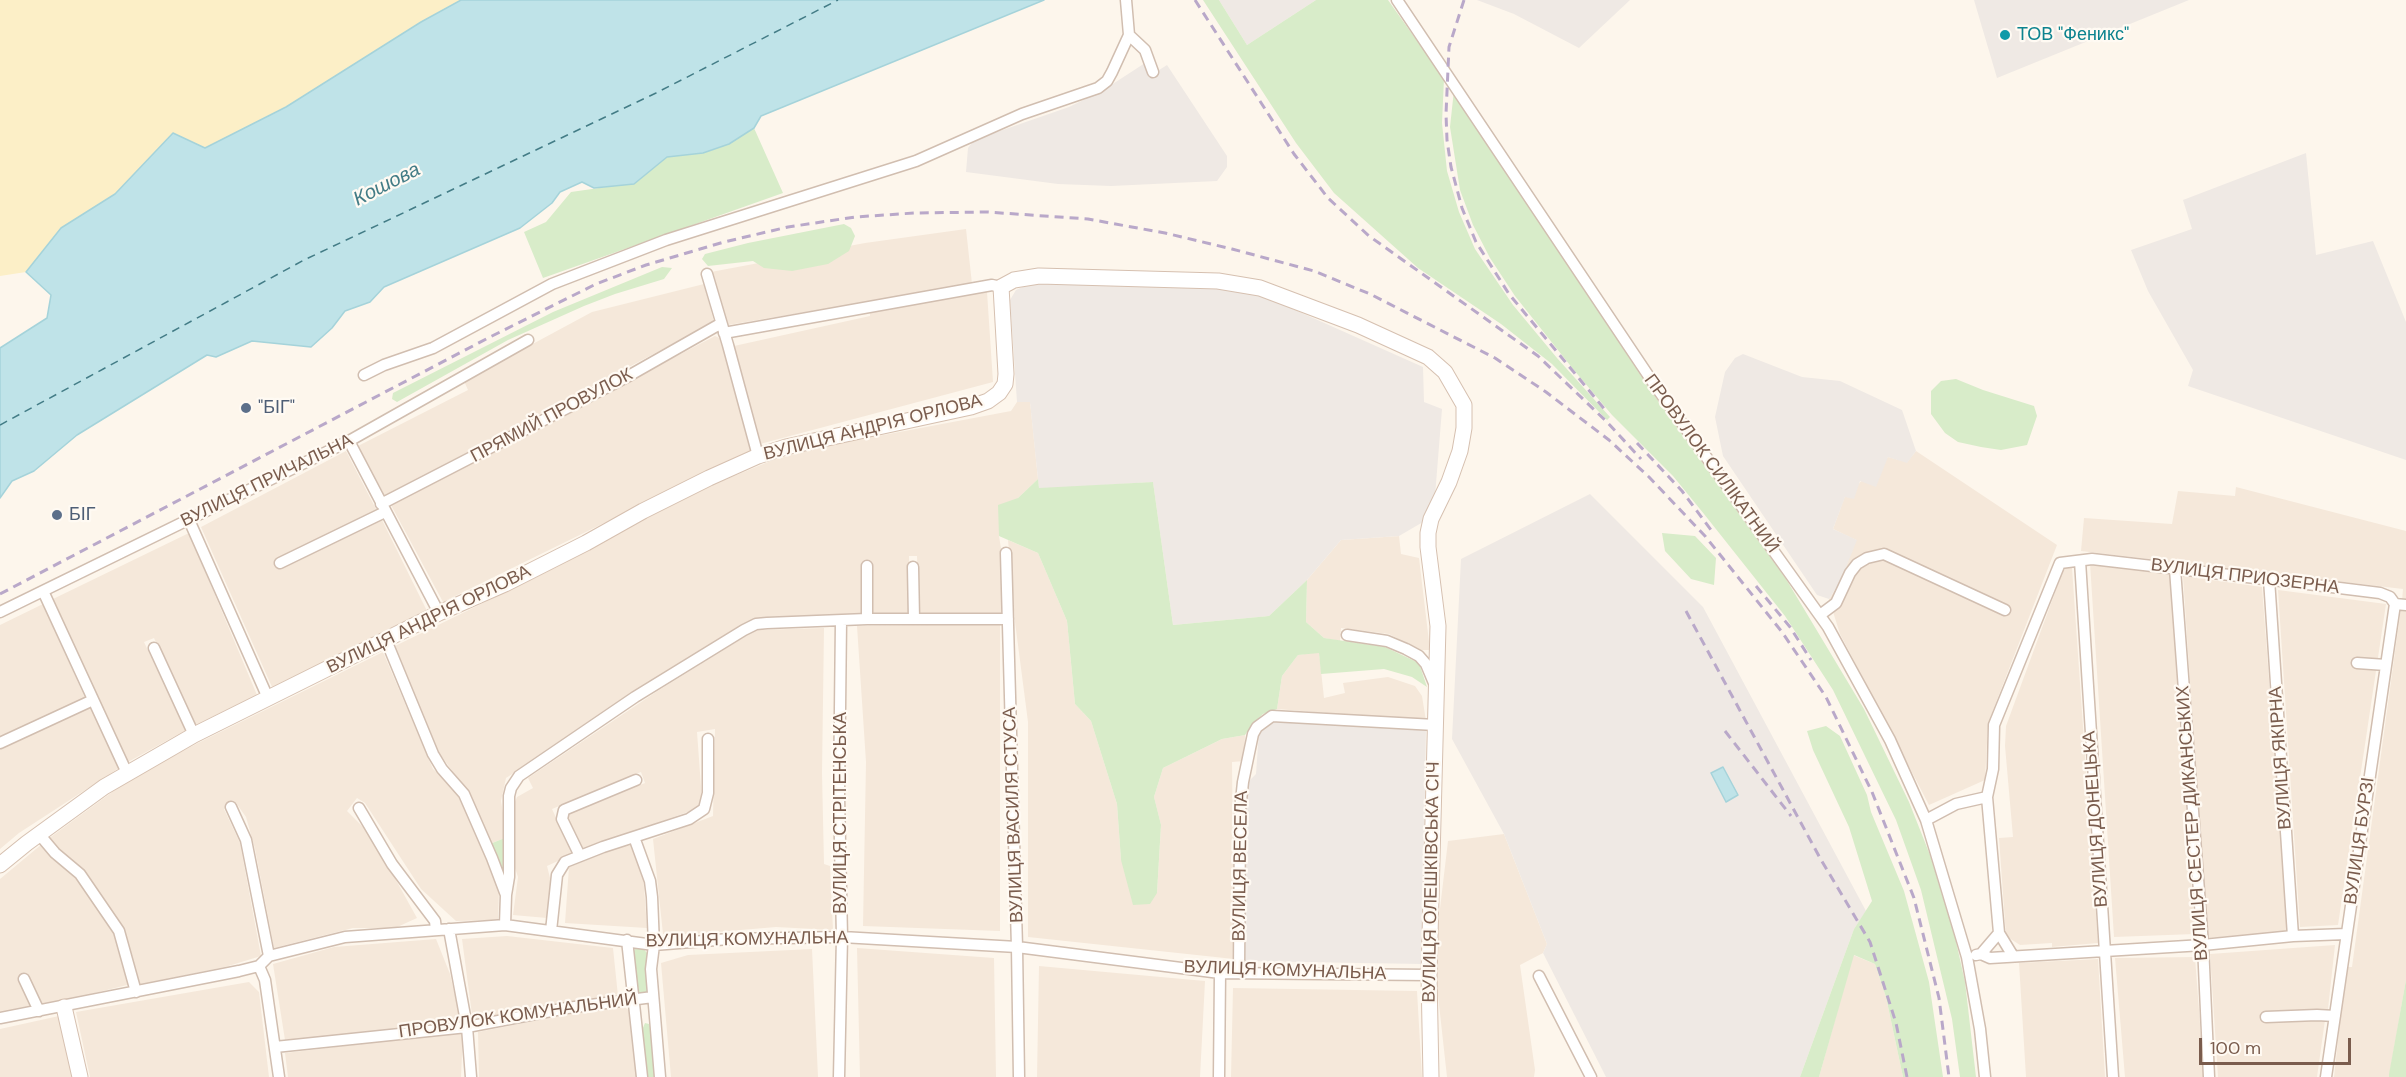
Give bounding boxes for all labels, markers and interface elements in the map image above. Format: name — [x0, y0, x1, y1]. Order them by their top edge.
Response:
place label: ТОВ "Феникс" — [2017, 24, 2129, 46]
marker: ТОВ "Феникс" — [1998, 28, 2012, 42]
water label: Кошова — [350, 158, 424, 212]
street label: ПРЯМИЙ ПРОВУЛОК — [467, 364, 637, 468]
street label: ПРОВУЛОК СИЛІКАТНИЙ — [1639, 370, 1783, 558]
street label: ВУЛИЦЯ АНДРІЯ ОРЛОВА — [762, 390, 984, 466]
place label: "БІГ" — [258, 397, 295, 419]
marker: "БІГ" — [239, 401, 253, 415]
street label: ВУЛИЦЯ ПРИЧАЛЬНА — [177, 430, 357, 532]
place label: БІГ — [69, 504, 96, 526]
marker: БІГ — [50, 508, 64, 522]
street label: ВУЛИЦЯ ПРИОЗЕРНА — [2149, 555, 2341, 599]
street label: ВУЛИЦЯ АНДРІЯ ОРЛОВА — [323, 561, 535, 679]
street label: ВУЛИЦЯ СЕСТЕР ДИКАНСЬКИХ — [2173, 685, 2213, 961]
street label: ВУЛИЦЯ ЯКІРНА — [2265, 686, 2297, 830]
street label: ВУЛИЦЯ ВАСИЛЯ СТУСА — [999, 707, 1029, 923]
street label: ВУЛИЦЯ СТРІТЕНСЬКА — [830, 712, 852, 914]
street label: ВУЛИЦЯ ДОНЕЦЬКА — [2079, 730, 2113, 908]
street label: ВУЛИЦЯ ОЛЕШКІВСЬКА СІЧ — [1419, 761, 1445, 1003]
street label: ВУЛИЦЯ БУРЗІ — [2340, 776, 2380, 906]
street label: ВУЛИЦЯ ВЕСЕЛА — [1229, 790, 1253, 942]
street label: ВУЛИЦЯ КОМУНАЛЬНА — [645, 927, 849, 953]
street label: ВУЛИЦЯ КОМУНАЛЬНА — [1183, 957, 1387, 985]
street label: ПРОВУЛОК КОМУНАЛЬНИЙ — [397, 989, 639, 1043]
scale bar — [2202, 1026, 2354, 1064]
text: 100 m — [2210, 1036, 2261, 1060]

